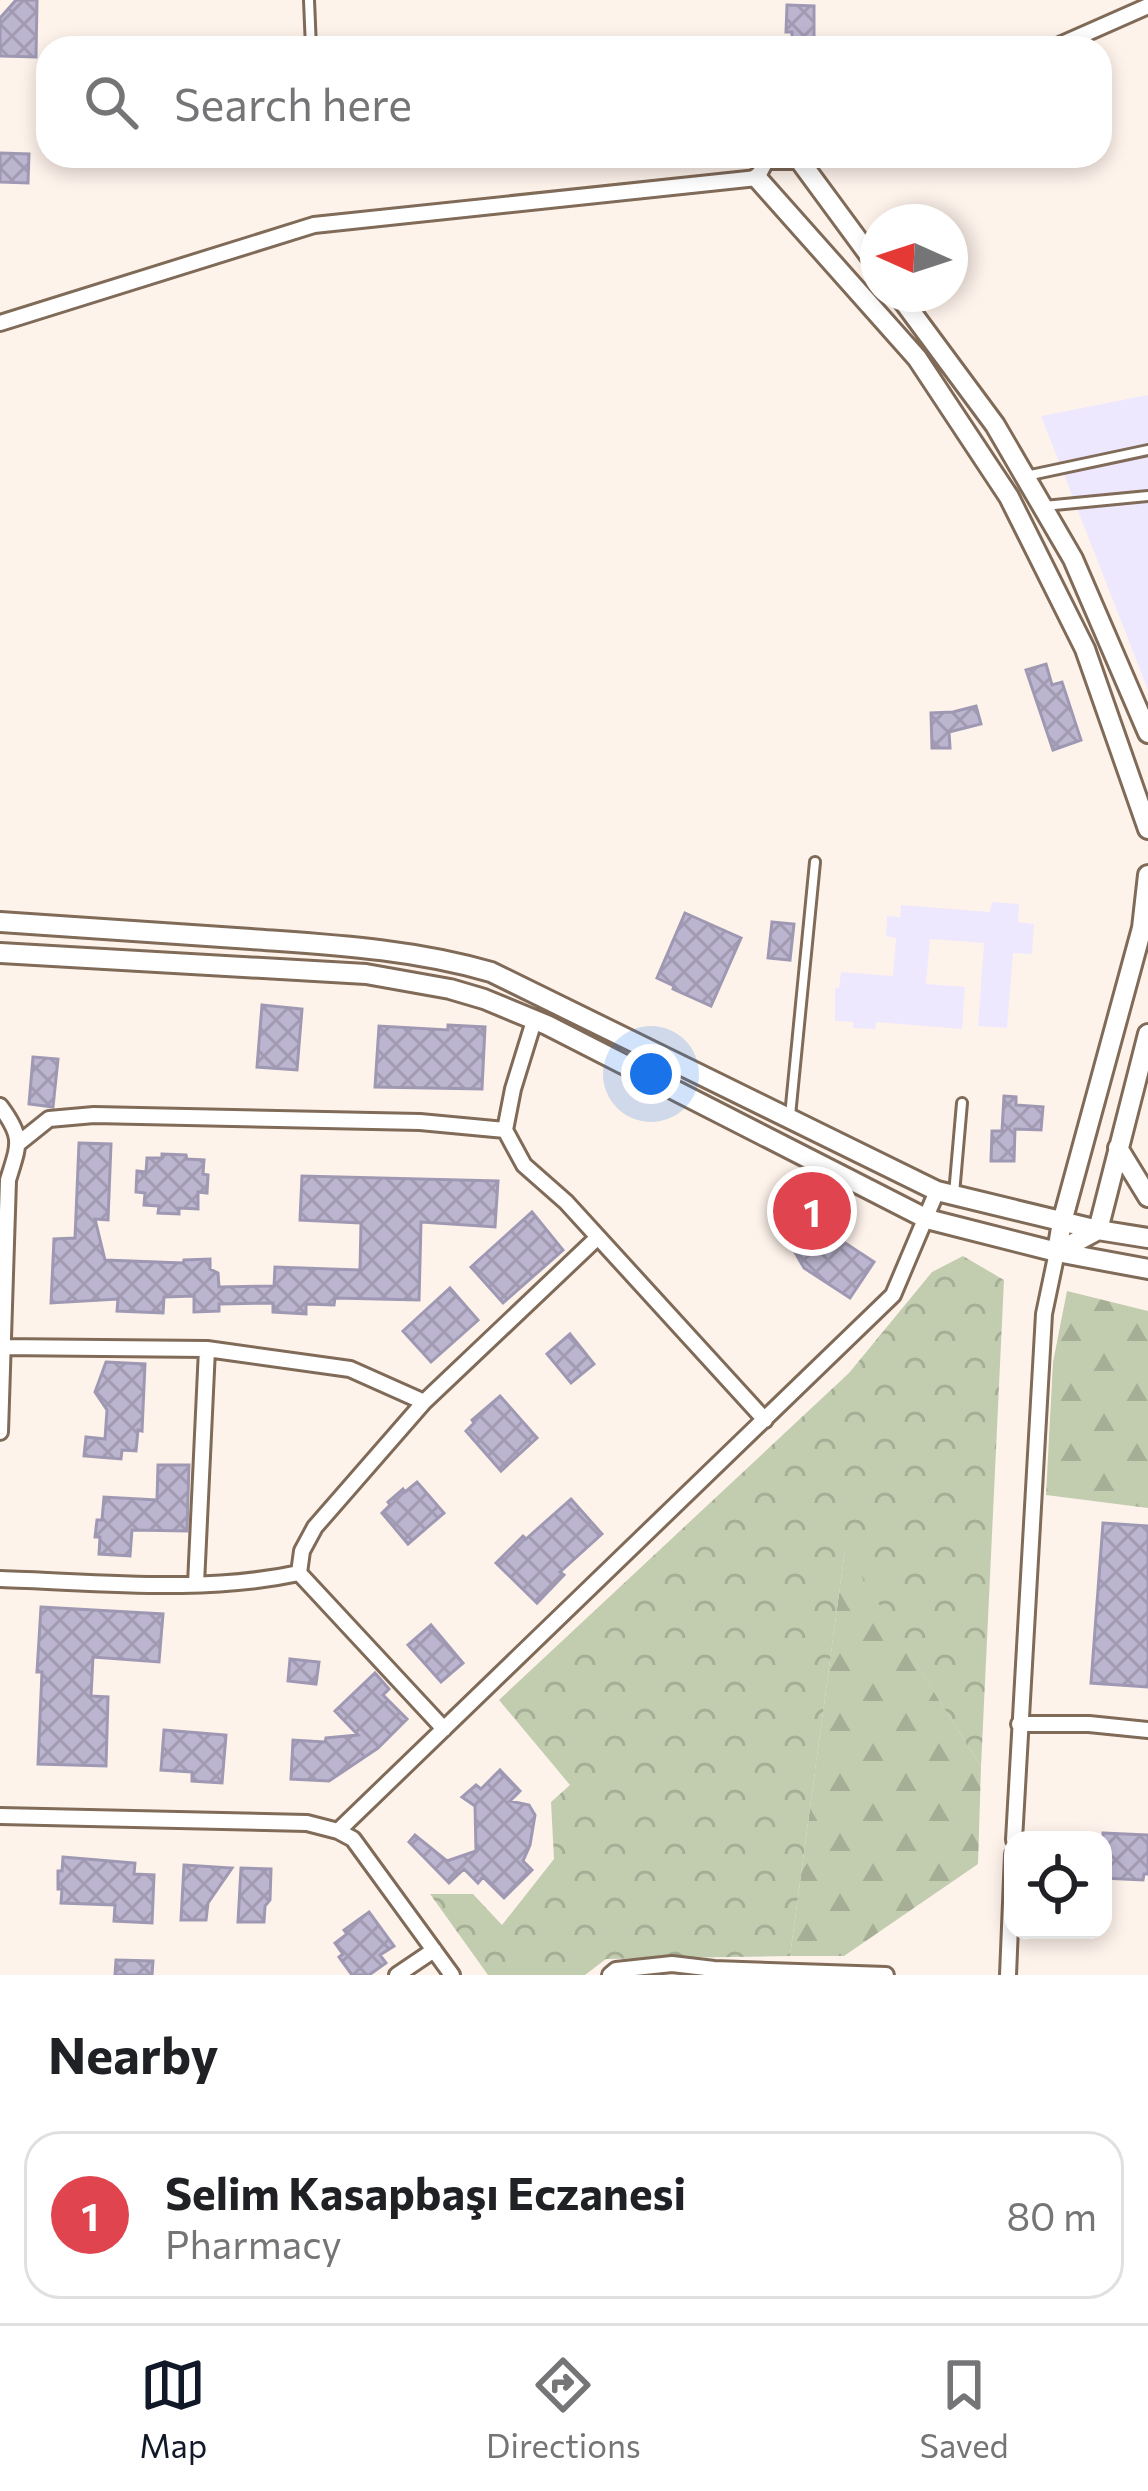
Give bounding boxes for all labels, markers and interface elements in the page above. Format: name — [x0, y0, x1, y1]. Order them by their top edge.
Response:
search box — [36, 36, 1112, 168]
icon: search — [78, 69, 144, 135]
text: Search here — [174, 75, 412, 130]
north arrow — [860, 204, 968, 312]
your location — [621, 1044, 681, 1104]
pin: 1 — [773, 1166, 851, 1256]
map controls — [1004, 1831, 1112, 1939]
button: locate — [1004, 1831, 1112, 1939]
text: Nearby — [48, 2022, 218, 2085]
text: Selim Kasapbaşı Eczanesi — [165, 2164, 686, 2219]
text: 1 — [81, 2191, 99, 2239]
text: 80 m — [1006, 2191, 1097, 2239]
text: Pharmacy — [165, 2219, 342, 2267]
tab: Map — [139, 2352, 207, 2465]
tab: Directions — [486, 2352, 641, 2465]
tab: Saved — [920, 2352, 1009, 2465]

